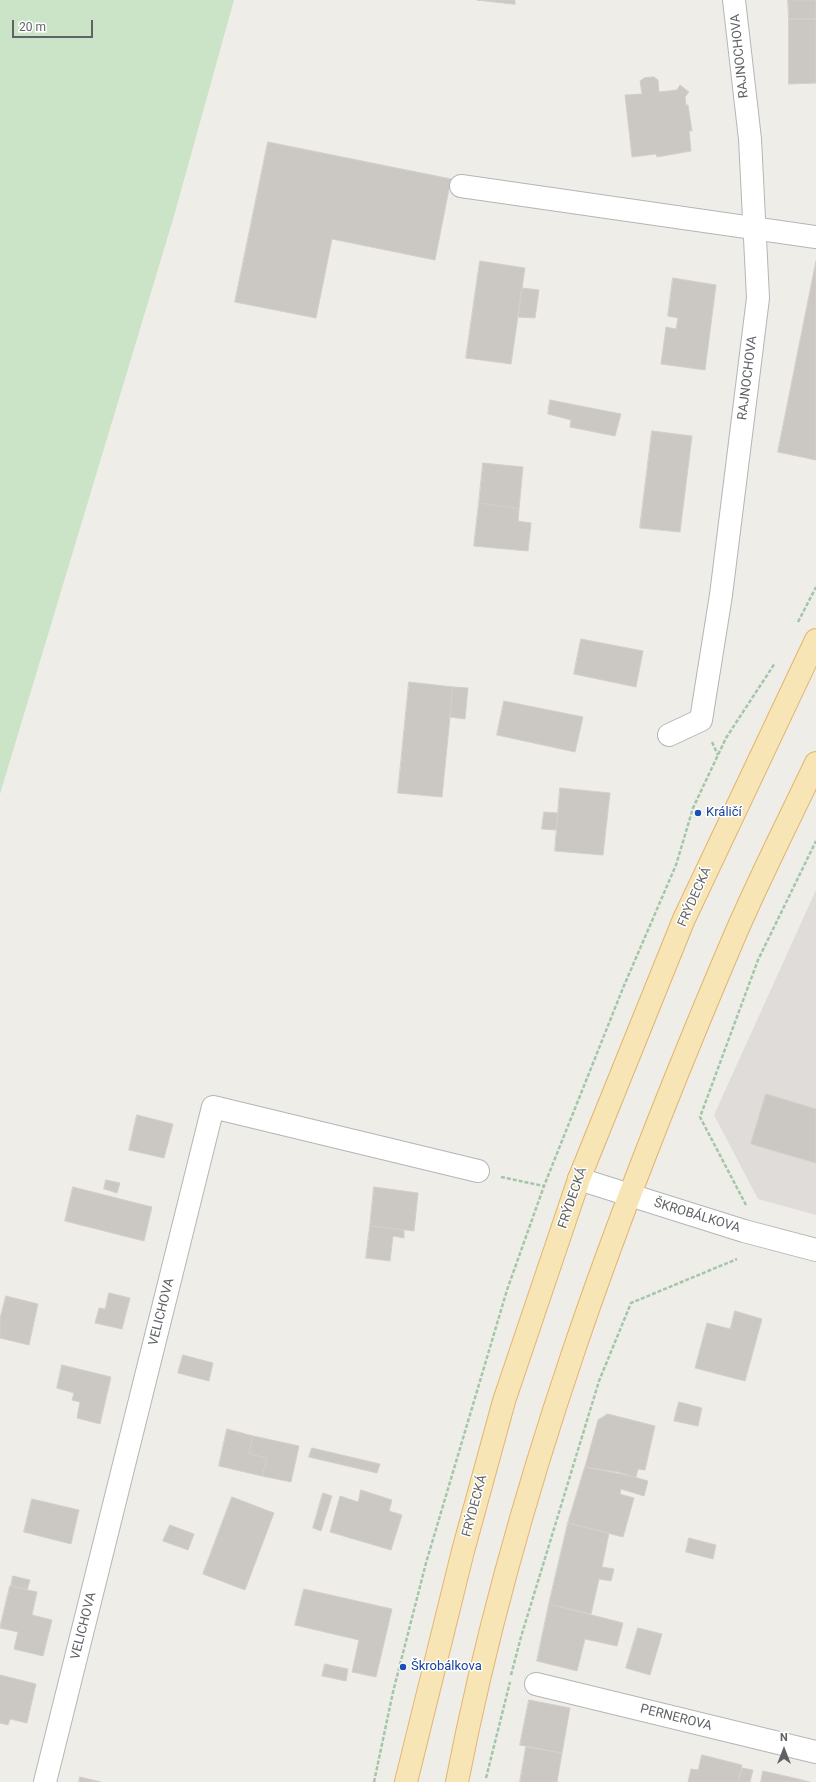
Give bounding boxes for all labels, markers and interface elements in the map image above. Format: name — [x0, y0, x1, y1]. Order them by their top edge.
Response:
scale bar — [14, 12, 95, 38]
street label: RAJNOCHOVA — [728, 13, 752, 99]
text: 20 m — [19, 20, 46, 34]
street label: RAJNOCHOVA — [735, 335, 761, 421]
place label: Králičí — [706, 805, 742, 821]
marker: Králičí — [693, 808, 703, 818]
street label: FRÝDECKÁ — [675, 865, 715, 929]
street label: FRÝDECKÁ — [555, 1165, 591, 1231]
street label: ŠKROBÁLKOVA — [652, 1195, 742, 1237]
street label: VELICHOVA — [146, 1277, 178, 1347]
street label: FRÝDECKÁ — [459, 1473, 491, 1539]
street label: VELICHOVA — [68, 1591, 100, 1661]
place label: Škrobálkova — [411, 1659, 482, 1675]
marker: Škrobálkova — [398, 1662, 408, 1672]
street label: PERNEROVA — [639, 1702, 713, 1734]
north arrow — [764, 1730, 804, 1770]
text: N — [780, 1731, 788, 1744]

